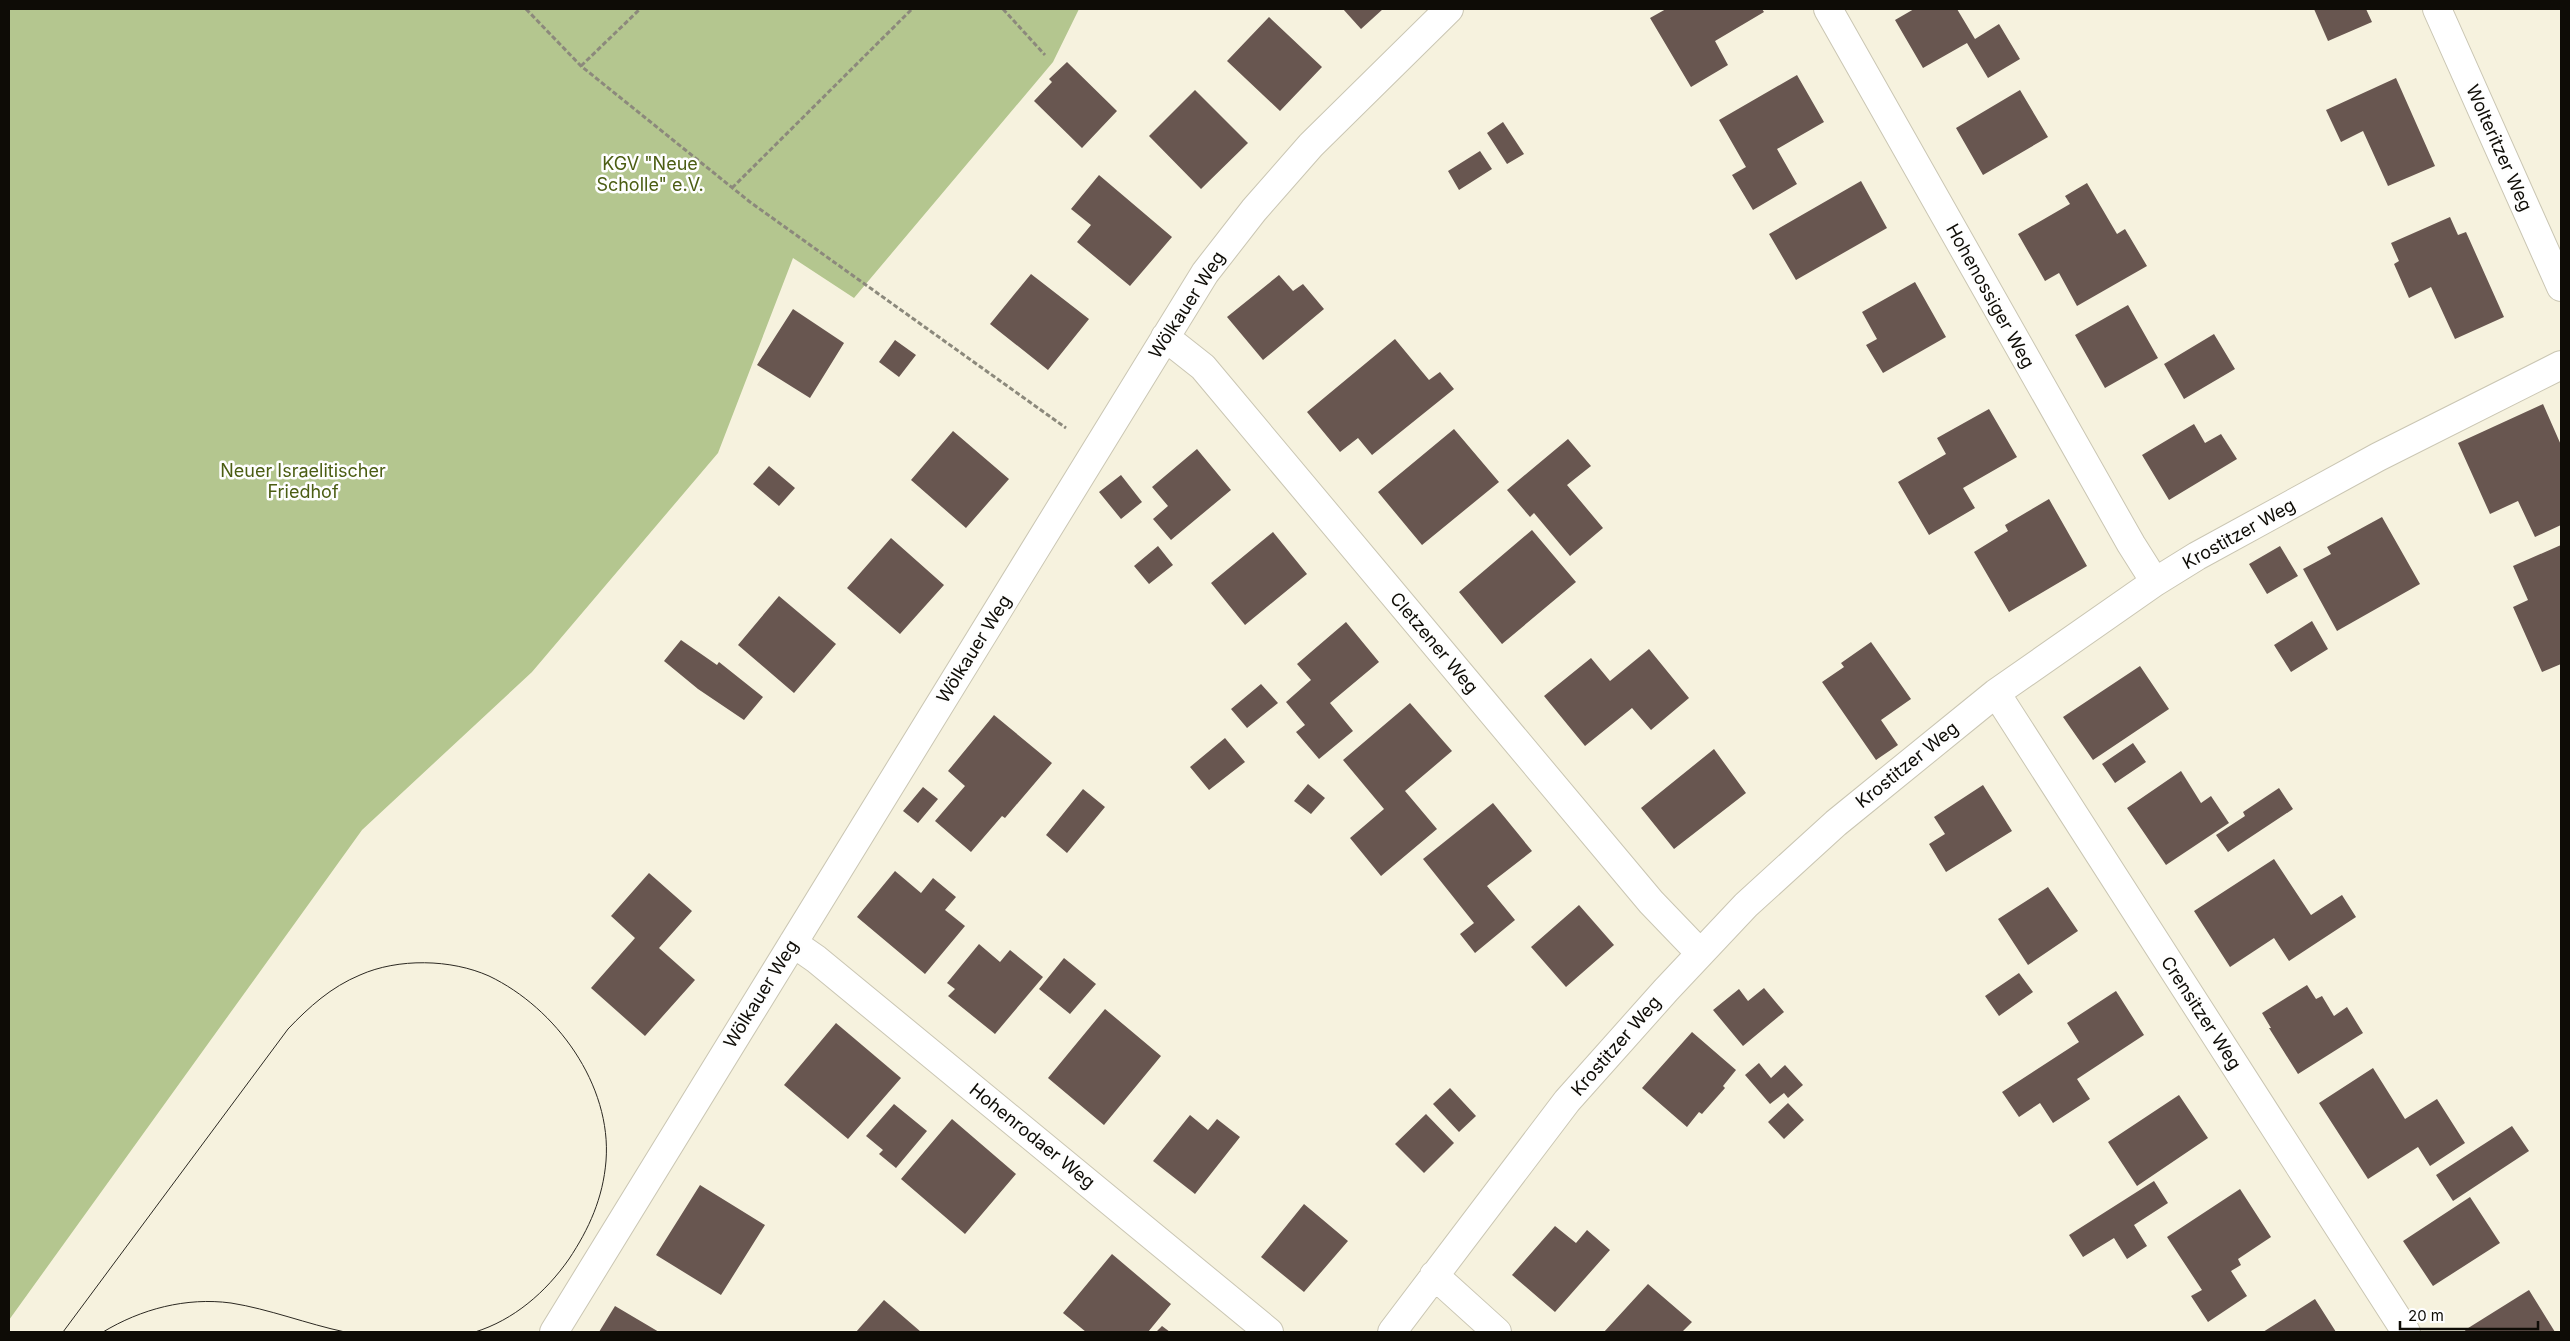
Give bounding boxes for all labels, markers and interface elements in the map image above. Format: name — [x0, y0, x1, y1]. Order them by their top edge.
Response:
street label: Wolteritzer Weg — [2462, 81, 2537, 214]
park label: KGV "Neue Scholle" e.V. — [596, 153, 704, 195]
street label: Hohenossiger Weg — [1942, 220, 2039, 372]
street label: Wölkauer Weg — [1144, 247, 1229, 362]
park label: Neuer Israelitischer Friedhof — [220, 460, 386, 502]
street label: Krostitzer Weg — [2179, 494, 2299, 573]
street label: Cletzener Weg — [1386, 588, 1483, 697]
street label: Wölkauer Weg — [932, 591, 1015, 707]
street label: Krostitzer Weg — [1851, 717, 1962, 812]
street label: Wölkauer Weg — [719, 936, 802, 1052]
street label: Crensitzer Weg — [2157, 952, 2246, 1073]
street label: Krostitzer Weg — [1567, 991, 1665, 1100]
street label: Hohenrodaer Weg — [965, 1079, 1099, 1193]
scale bar — [2400, 1298, 2538, 1330]
text: 20 m — [2408, 1306, 2444, 1325]

